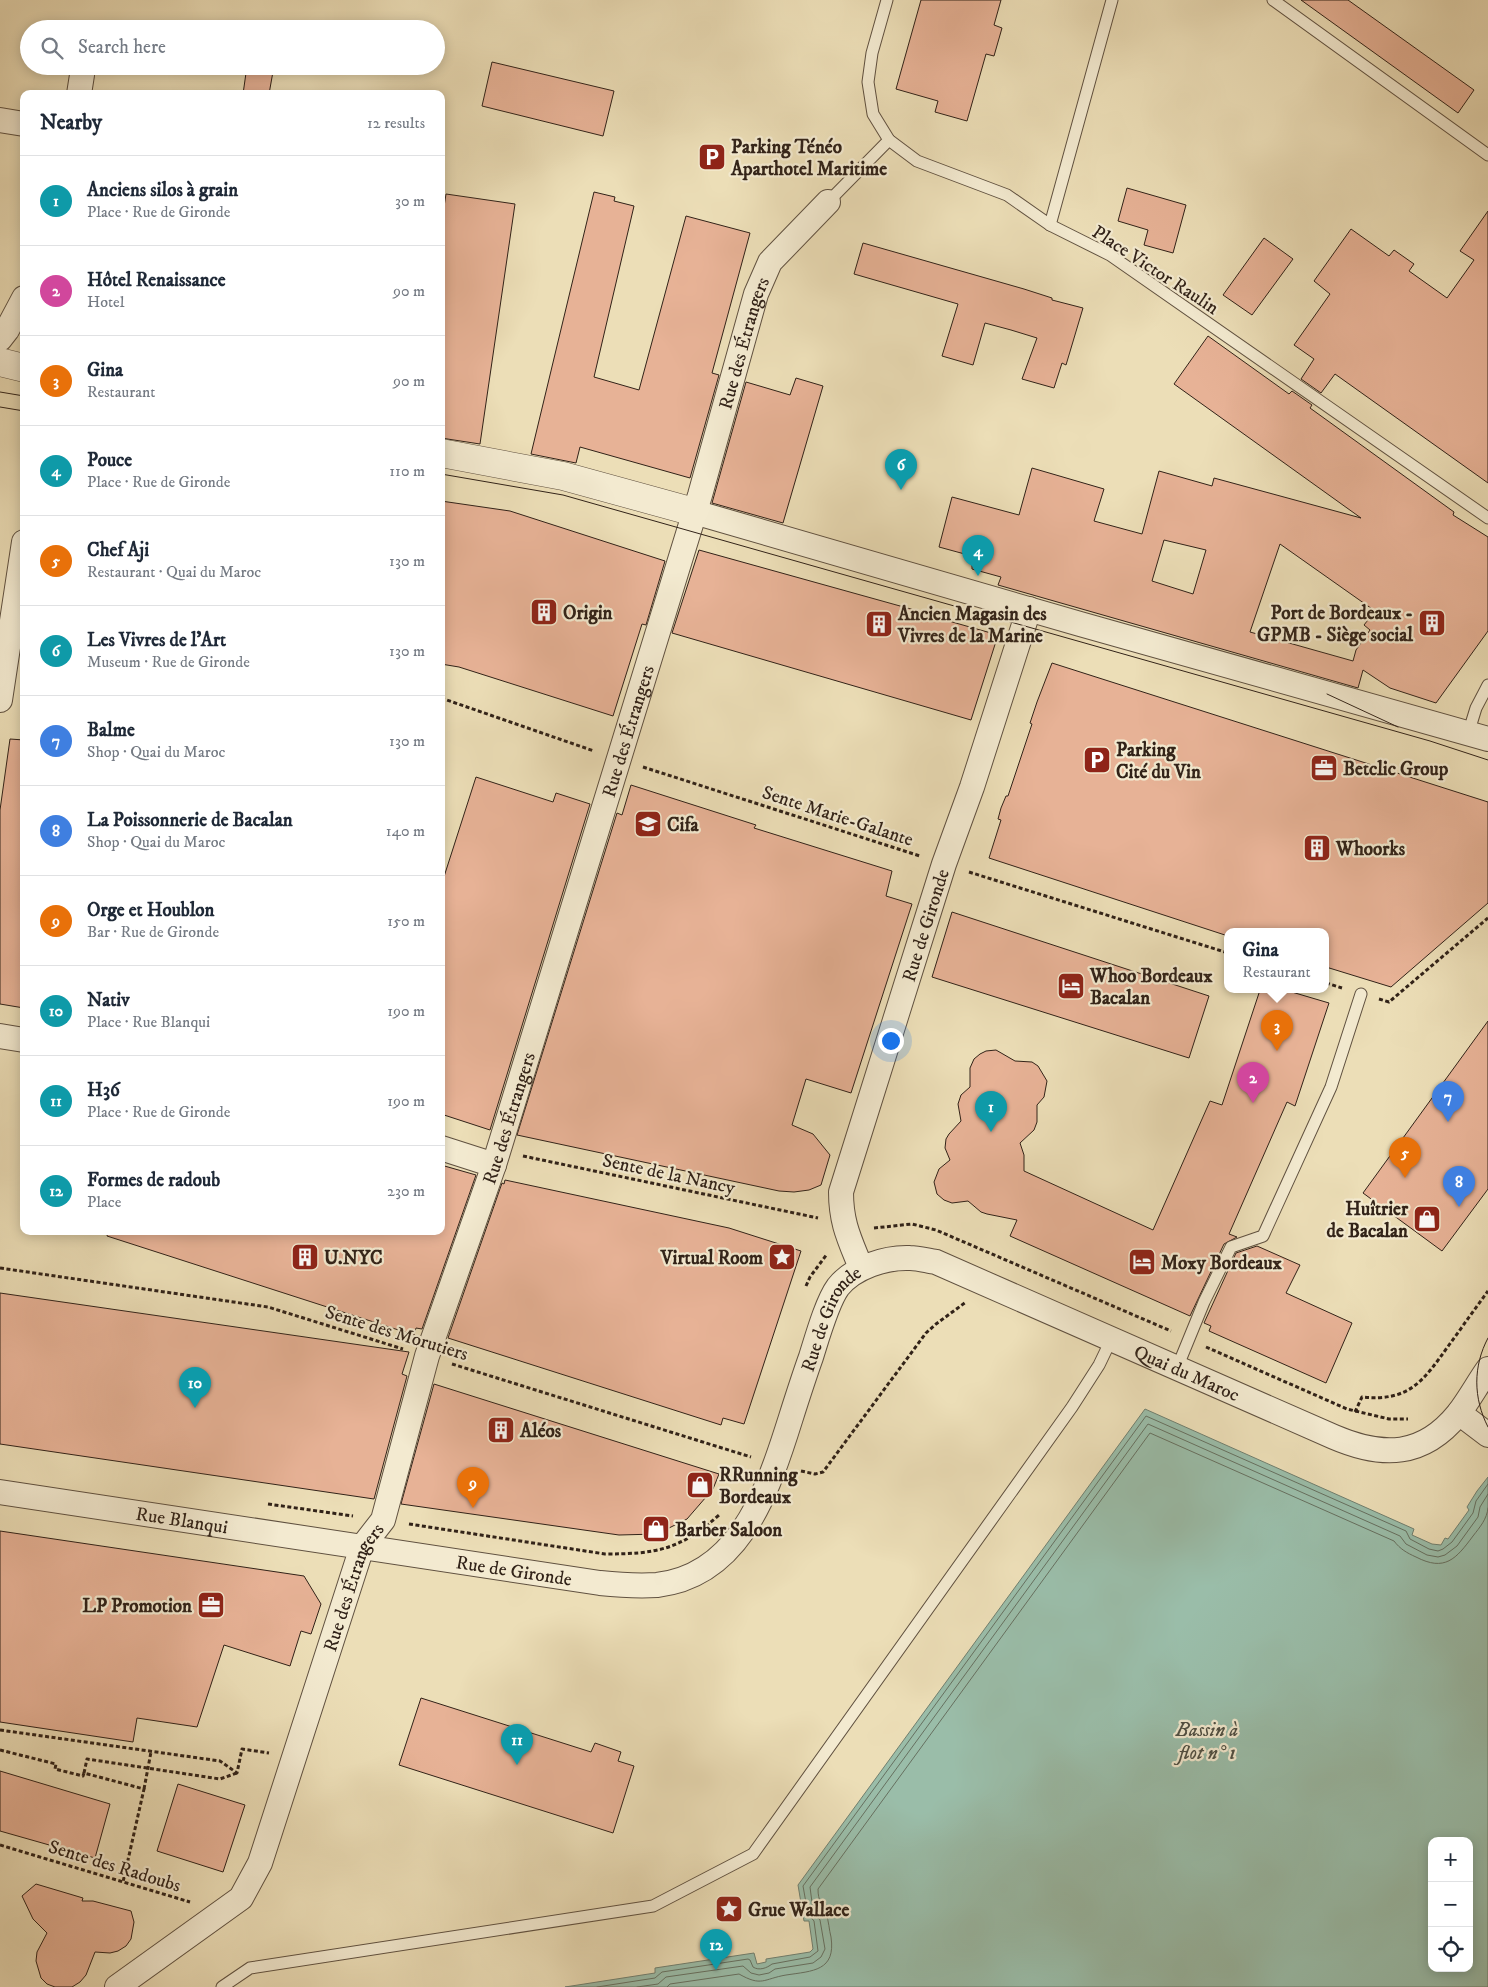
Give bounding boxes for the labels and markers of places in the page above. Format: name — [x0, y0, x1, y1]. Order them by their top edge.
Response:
place label: Parking Ténéo Aparthotel Maritime — [730, 136, 887, 181]
parking icon: Parking Ténéo Aparthotel Maritime — [697, 142, 727, 172]
pin: 6 — [885, 449, 917, 490]
pin: 4 — [962, 535, 994, 576]
building icon: Origin — [529, 597, 559, 627]
place label: Origin — [563, 602, 614, 625]
place label: Port de Bordeaux - GPMB - Siège social — [1257, 602, 1413, 647]
place label: Ancien Magasin des Vivres de la Marine — [897, 603, 1047, 648]
building icon: Port de Bordeaux - GPMB - Siège social — [1417, 608, 1447, 638]
building icon: Ancien Magasin des Vivres de la Marine — [864, 609, 894, 639]
place label: Parking Cité du Vin — [1116, 739, 1202, 784]
parking icon: Parking Cité du Vin — [1082, 745, 1112, 775]
office icon: Betclic Group — [1309, 753, 1339, 783]
place label: Betclic Group — [1343, 758, 1449, 781]
school or university icon: Cifa — [633, 809, 663, 839]
place label: Cifa — [667, 814, 699, 837]
building icon: Whoorks — [1302, 833, 1332, 863]
place label: Whoorks — [1335, 838, 1406, 861]
place label: Whoo Bordeaux Bacalan — [1089, 965, 1213, 1010]
hotel icon: Whoo Bordeaux Bacalan — [1056, 971, 1086, 1001]
pin: 3 — [1261, 1010, 1293, 1051]
pin: 2 — [1237, 1062, 1269, 1103]
pin: 7 — [1432, 1081, 1464, 1122]
pin: 1 — [975, 1091, 1007, 1132]
pin: 5 — [1389, 1137, 1421, 1178]
pin: 8 — [1443, 1166, 1475, 1207]
place label: Huîtrier de Bacalan — [1327, 1198, 1409, 1243]
shop icon: Huîtrier de Bacalan — [1412, 1204, 1442, 1234]
building icon: U.NYC — [290, 1242, 320, 1272]
place icon: Virtual Room — [767, 1242, 797, 1272]
place label: U.NYC — [324, 1247, 383, 1270]
place label: Virtual Room — [660, 1247, 764, 1270]
hotel icon: Moxy Bordeaux — [1127, 1247, 1157, 1277]
place label: Moxy Bordeaux — [1161, 1252, 1283, 1275]
pin: 10 — [179, 1367, 211, 1408]
building icon: Aléos — [486, 1415, 516, 1445]
place label: Aléos — [519, 1420, 562, 1443]
place label: RRunning Bordeaux — [719, 1464, 798, 1509]
pin: 9 — [457, 1467, 489, 1508]
shop icon: RRunning Bordeaux — [685, 1470, 715, 1500]
shop icon: Barber Saloon — [641, 1514, 671, 1544]
place label: Barber Saloon — [675, 1519, 783, 1542]
office icon: LP Promotion — [196, 1590, 226, 1620]
place label: LP Promotion — [82, 1595, 193, 1618]
pin: 11 — [501, 1724, 533, 1765]
place icon: Grue Wallace — [714, 1894, 744, 1924]
place label: Grue Wallace — [748, 1899, 849, 1922]
pin: 12 — [700, 1929, 732, 1970]

